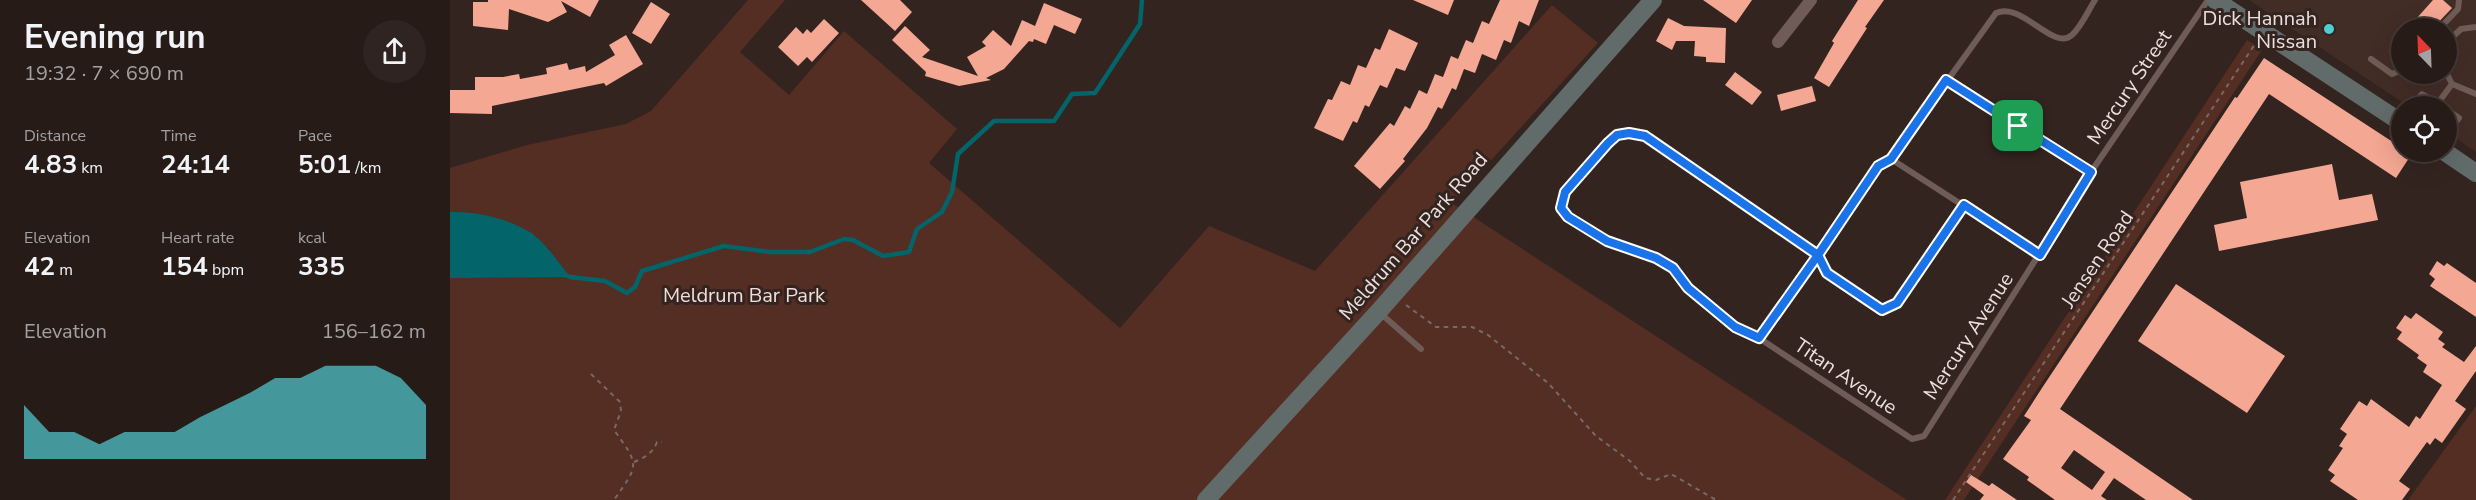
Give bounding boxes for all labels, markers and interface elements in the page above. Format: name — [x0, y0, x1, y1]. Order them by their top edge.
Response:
place label: Dick Hannah Nissan — [2203, 5, 2317, 55]
text: Evening run — [24, 15, 206, 60]
north arrow — [2391, 18, 2457, 84]
map controls — [2391, 18, 2457, 162]
button: share — [363, 20, 426, 83]
marker: Dick Hannah Nissan — [2322, 22, 2336, 36]
street label: Mercury Street — [2081, 24, 2178, 150]
text: 19:32 · 7 × 690 m — [24, 60, 184, 87]
button: locate — [2391, 96, 2457, 162]
pin — [1992, 100, 2043, 151]
icon: arrive — [2001, 109, 2034, 142]
text: Distance — [24, 125, 86, 147]
text: Time — [161, 125, 197, 147]
text: Pace — [298, 125, 332, 147]
text: 4.83 — [24, 147, 77, 182]
text: 24:14 — [161, 147, 230, 182]
text: 5:01 — [298, 147, 351, 182]
street label: Meldrum Bar Park Road — [1333, 147, 1494, 326]
text: km — [77, 157, 103, 179]
text: /km — [351, 157, 382, 179]
street label: Jensen Road — [2054, 205, 2140, 314]
text: Elevation — [24, 227, 90, 249]
text: Heart rate — [161, 227, 234, 249]
text: kcal — [298, 227, 326, 249]
text: 42 — [24, 249, 55, 284]
text: 154 — [161, 249, 208, 284]
text: 335 — [298, 249, 345, 284]
text: m — [55, 259, 73, 281]
text: bpm — [208, 259, 244, 281]
street label: Mercury Avenue — [1917, 267, 2020, 405]
park label: Meldrum Bar Park — [663, 282, 826, 309]
text: Elevation — [24, 318, 107, 345]
text: 156–162 m — [322, 318, 426, 345]
street label: Titan Avenue — [1789, 332, 1903, 421]

